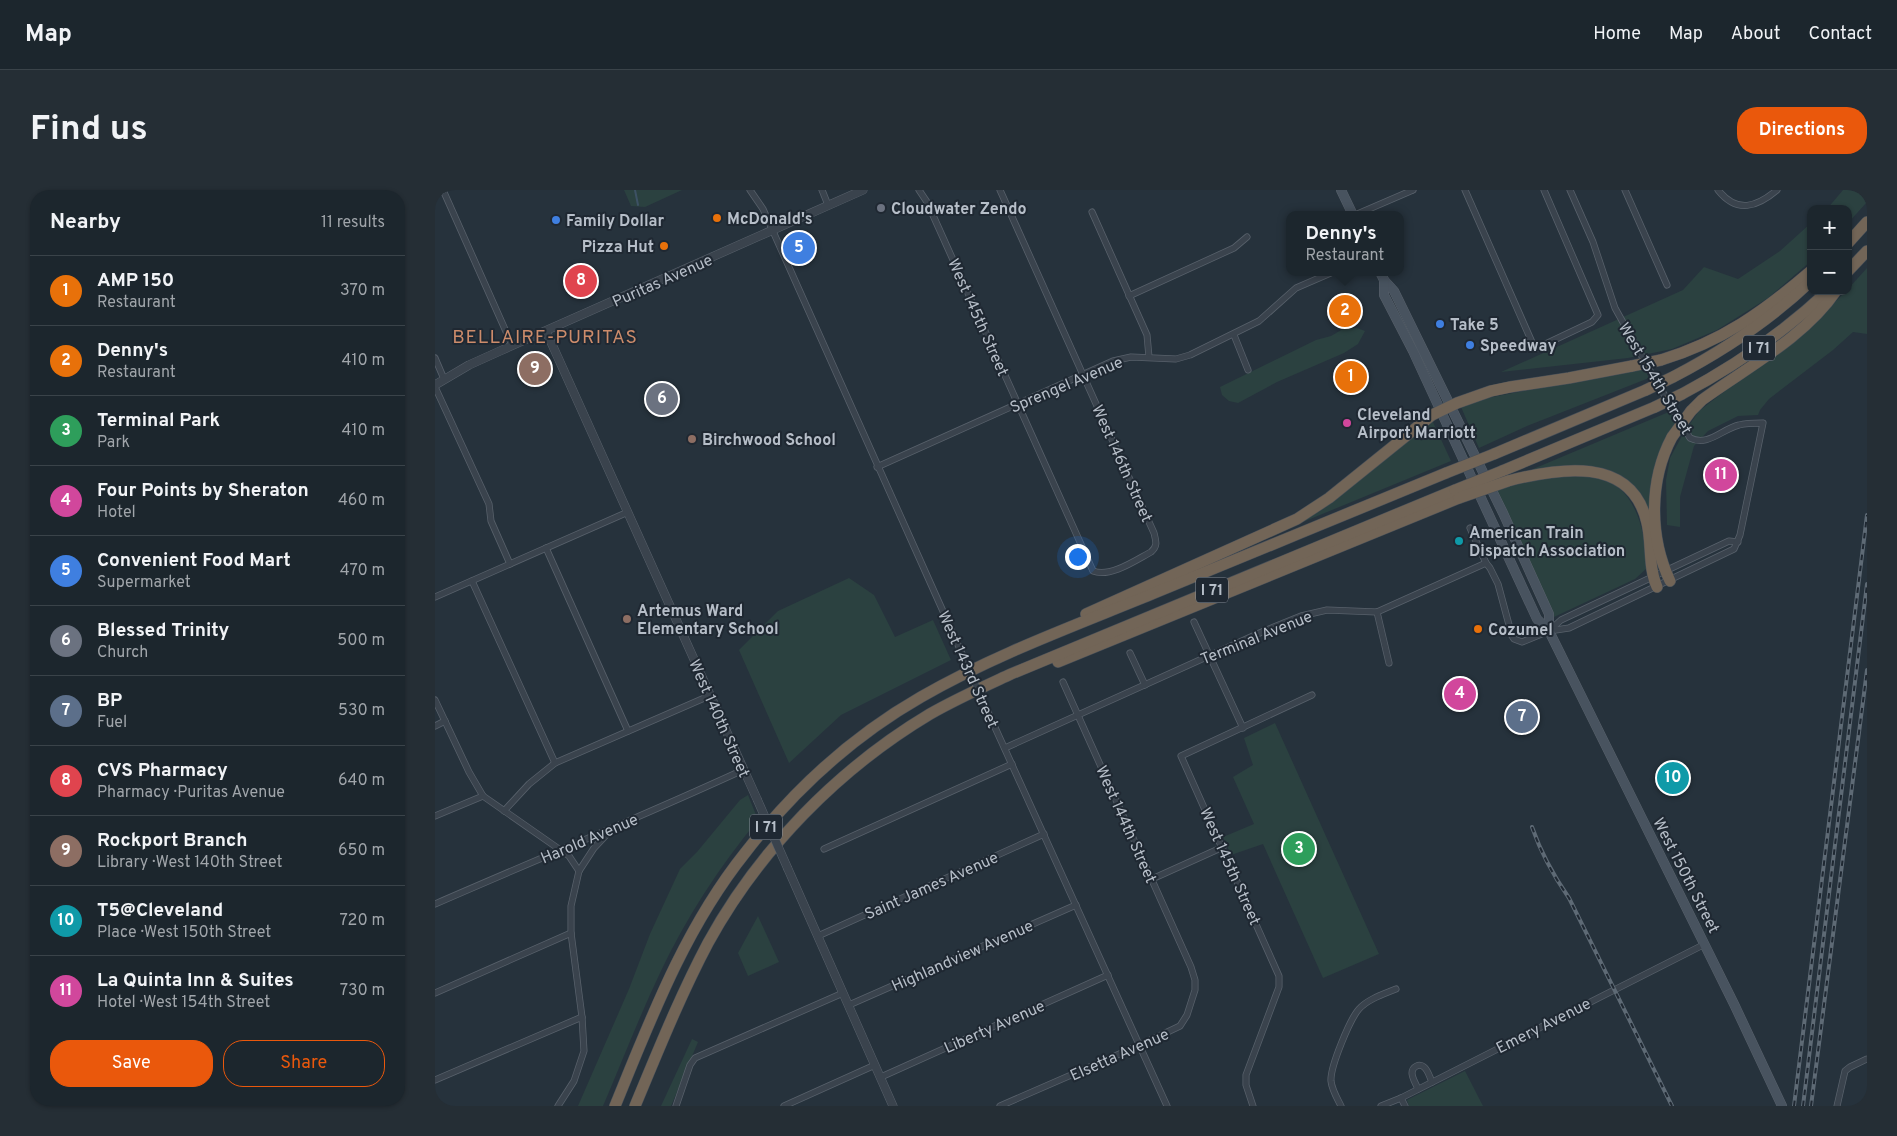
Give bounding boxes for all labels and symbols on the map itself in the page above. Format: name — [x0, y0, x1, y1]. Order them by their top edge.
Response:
place label: Cloudwater Zendo — [891, 200, 1027, 220]
marker: Cloudwater Zendo — [875, 202, 887, 214]
place label: McDonald's — [727, 210, 813, 230]
place label: Family Dollar — [566, 212, 665, 232]
marker: McDonald's — [711, 212, 723, 224]
marker: Family Dollar — [550, 214, 562, 226]
pin: 5 — [783, 229, 815, 267]
place label: Pizza Hut — [582, 238, 654, 258]
marker: Pizza Hut — [658, 240, 670, 252]
street label: Puritas Avenue — [610, 251, 716, 313]
street label: West 145th Street — [942, 256, 1012, 380]
pin: 8 — [565, 262, 597, 300]
pin: 2 — [1329, 292, 1361, 330]
place label: Take 5 — [1450, 316, 1499, 336]
marker: Take 5 — [1434, 318, 1446, 330]
street label: West 154th Street — [1613, 319, 1696, 439]
district label: BELLAIRE-PURITAS — [452, 326, 638, 350]
road number: I 71 — [1743, 336, 1775, 360]
place label: Speedway — [1480, 337, 1556, 357]
marker: Speedway — [1464, 339, 1476, 351]
pin: 9 — [519, 350, 551, 388]
street label: Sprengel Avenue — [1007, 353, 1126, 419]
pin: 1 — [1335, 358, 1367, 396]
pin: 6 — [646, 380, 678, 418]
street label: West 146th Street — [1086, 402, 1156, 526]
place label: Cleveland Airport Marriott — [1357, 406, 1476, 444]
marker: Cleveland Airport Marriott — [1341, 417, 1353, 429]
place label: Birchwood School — [702, 431, 836, 451]
marker: Birchwood School — [686, 433, 698, 445]
pin: 11 — [1705, 456, 1737, 494]
place label: American Train Dispatch Association — [1469, 524, 1625, 562]
marker: American Train Dispatch Association — [1453, 535, 1465, 547]
your location — [1065, 544, 1091, 570]
road number: I 71 — [1196, 578, 1228, 602]
place label: Artemus Ward Elementary School — [637, 602, 779, 640]
street label: Terminal Avenue — [1198, 607, 1316, 670]
street label: West 143rd Street — [932, 608, 1002, 732]
marker: Artemus Ward Elementary School — [621, 613, 633, 625]
place label: Cozumel — [1488, 621, 1553, 641]
marker: Cozumel — [1472, 623, 1484, 635]
street label: West 140th Street — [683, 657, 753, 781]
pin: 4 — [1444, 675, 1476, 713]
pin: 7 — [1506, 698, 1538, 736]
pin: 10 — [1657, 759, 1689, 797]
street label: West 144th Street — [1090, 763, 1160, 887]
street label: West 145th Street — [1194, 805, 1264, 929]
street label: Harold Avenue — [538, 810, 642, 869]
road number: I 71 — [750, 814, 782, 840]
street label: West 150th Street — [1647, 815, 1723, 937]
pin: 3 — [1283, 830, 1315, 868]
street label: Saint James Avenue — [862, 848, 1002, 925]
street label: Highlandview Avenue — [889, 917, 1037, 997]
street label: Emery Avenue — [1493, 994, 1595, 1059]
street label: Liberty Avenue — [941, 997, 1048, 1059]
street label: Elsetta Avenue — [1067, 1025, 1172, 1087]

